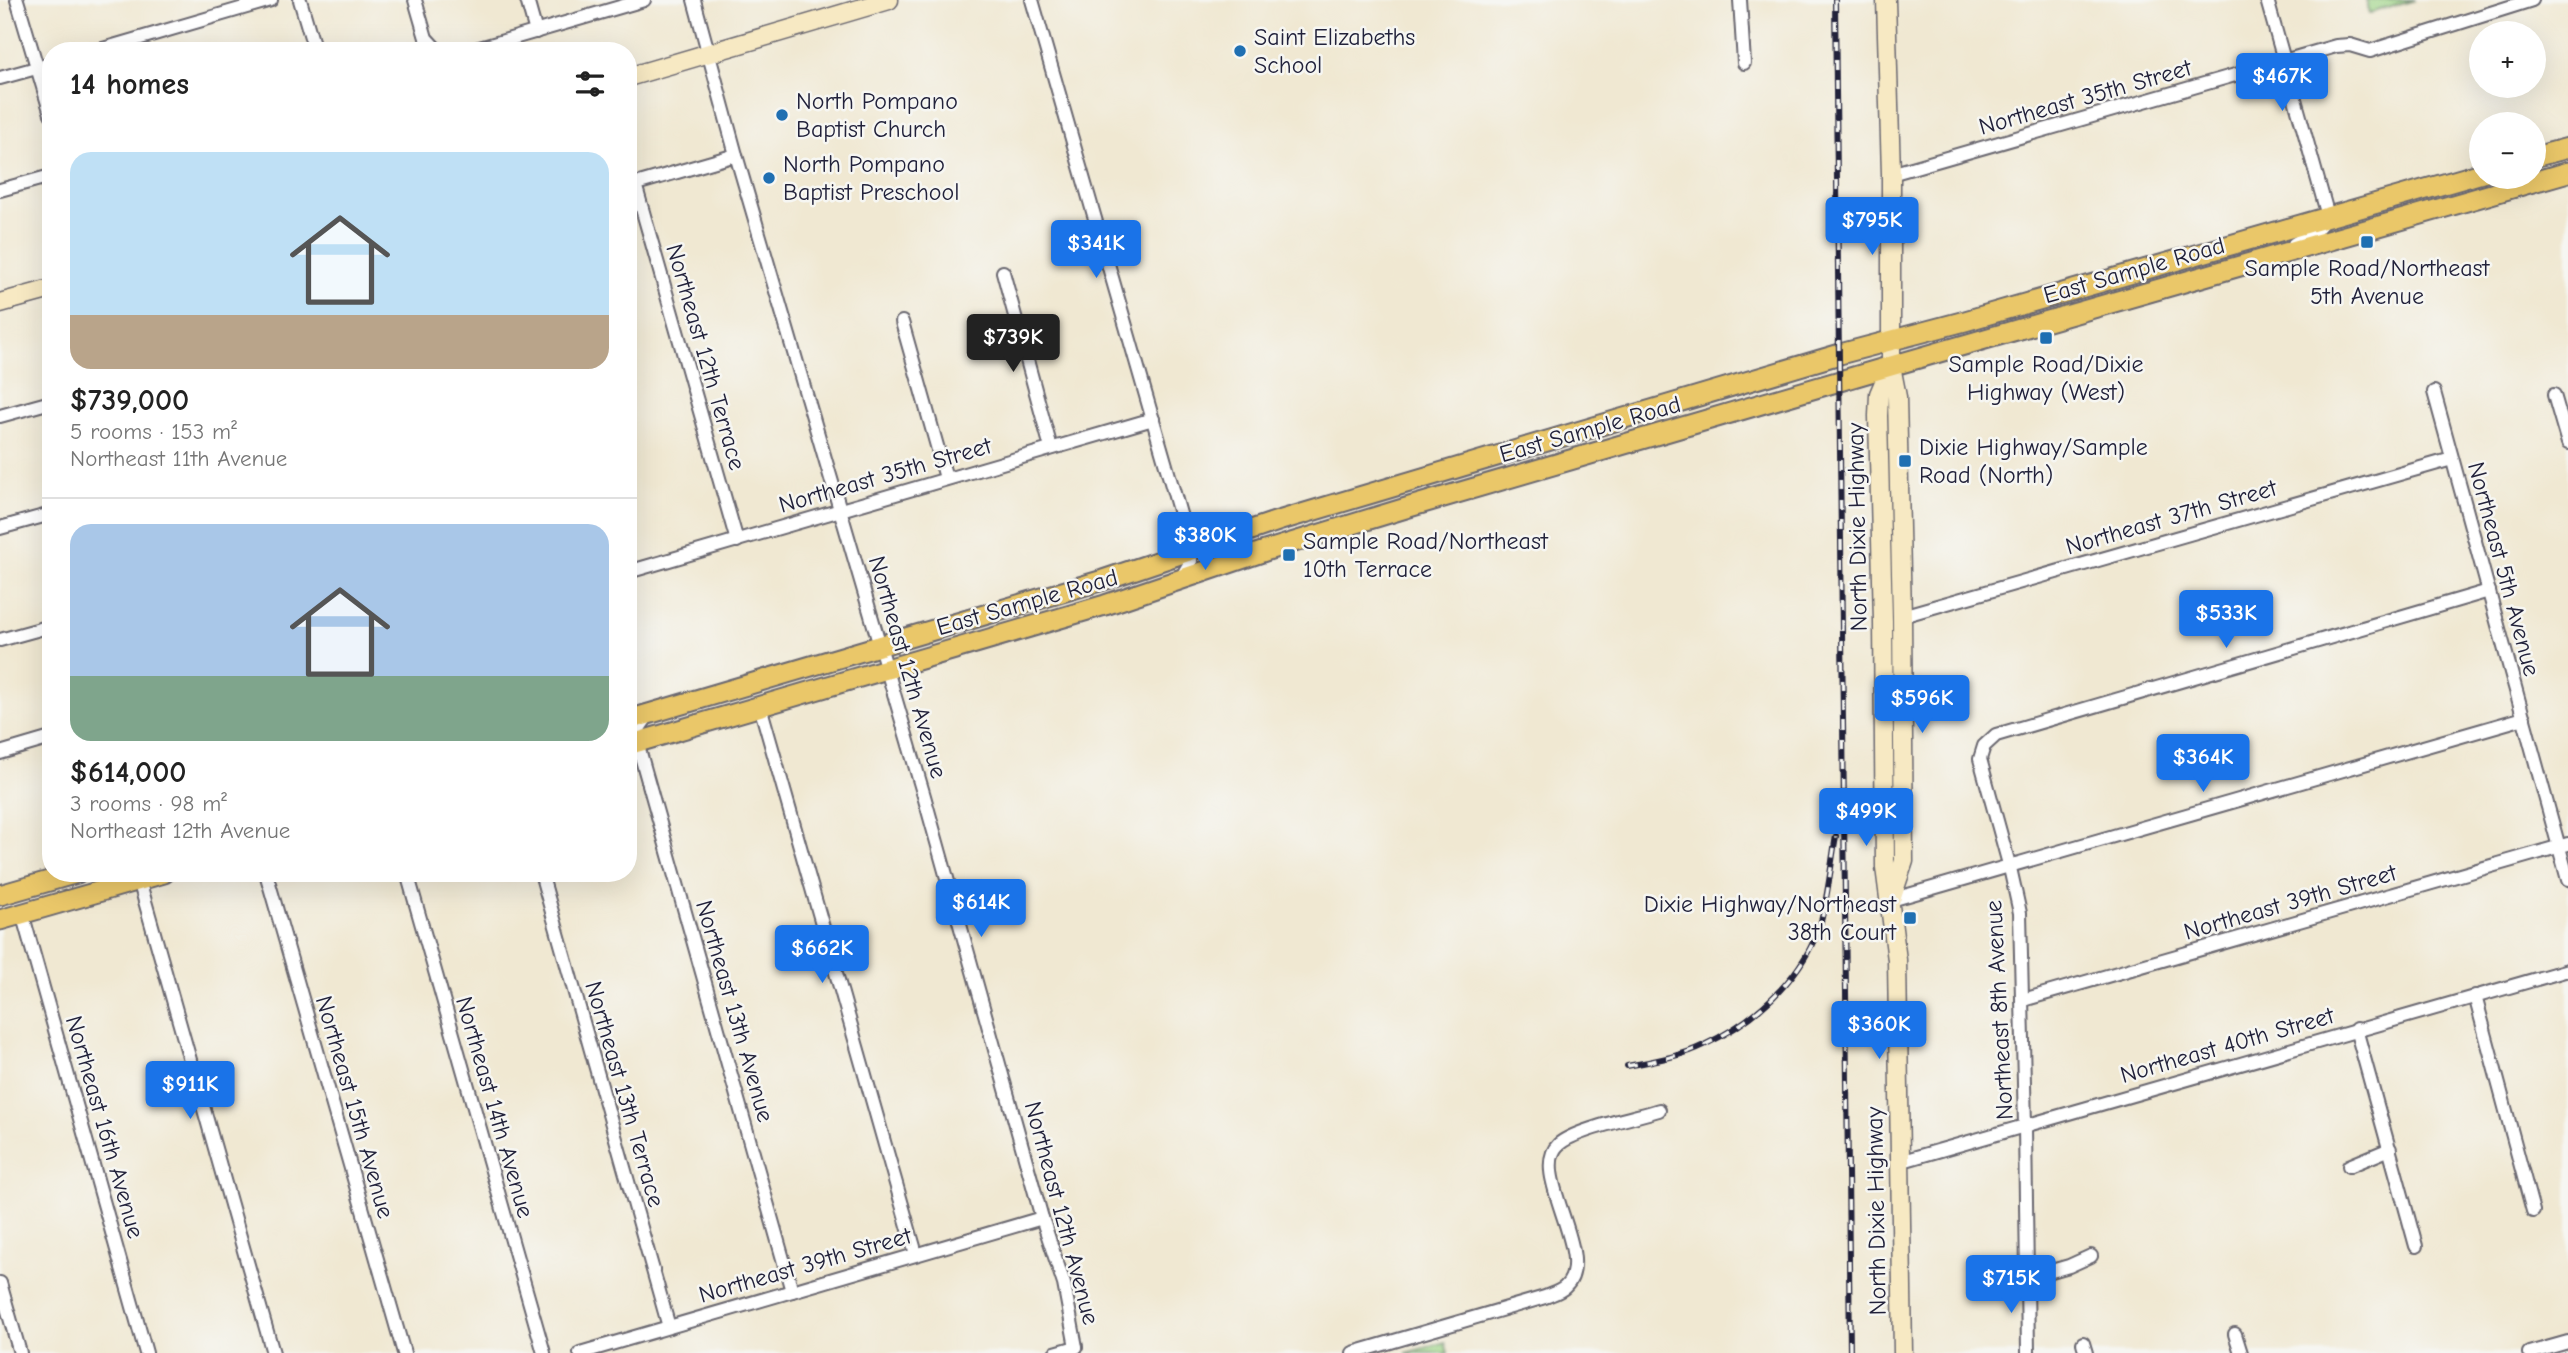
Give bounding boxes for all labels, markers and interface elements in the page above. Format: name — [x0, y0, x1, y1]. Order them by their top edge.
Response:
map controls — [2469, 21, 2546, 189]
button: + — [2469, 21, 2546, 98]
place label: Saint Elizabeths School — [1254, 23, 1415, 79]
marker: Saint Elizabeths School — [1232, 43, 1248, 59]
street label: Northeast 35th Street — [1975, 53, 2196, 141]
pin: $467K — [2233, 54, 2331, 113]
text: $467K — [2252, 62, 2312, 89]
icon: filters — [571, 65, 609, 103]
text: 14 homes — [70, 67, 189, 102]
place label: North Pompano Baptist Church — [796, 87, 958, 143]
marker: North Pompano Baptist Church — [774, 107, 790, 123]
button: − — [2469, 112, 2546, 189]
place label: North Pompano Baptist Preschool — [783, 150, 960, 206]
marker: North Pompano Baptist Preschool — [761, 170, 777, 186]
icon: home — [277, 197, 403, 323]
pin: $795K — [1823, 198, 1921, 257]
text: $795K — [1842, 206, 1902, 233]
pin: $341K — [1047, 220, 1145, 280]
text: $341K — [1067, 229, 1125, 256]
street label: East Sample Road — [2040, 231, 2228, 309]
marker: Sample Road/Northeast 5th Avenue — [2359, 234, 2375, 250]
street label: Northeast 12th Terrace — [660, 241, 752, 473]
place label: Sample Road/Northeast 5th Avenue — [2245, 254, 2491, 310]
pin: $739K — [964, 314, 1062, 374]
text: $739K — [983, 323, 1043, 350]
marker: Sample Road/Dixie Highway (West) — [2038, 330, 2054, 346]
place label: Sample Road/Dixie Highway (West) — [1948, 350, 2144, 406]
text: $739,000 — [70, 383, 189, 418]
street label: East Sample Road — [1496, 390, 1684, 468]
text: 5 rooms · 153 m² — [70, 418, 237, 445]
street label: North Dixie Highway — [1841, 422, 1873, 632]
street label: Northeast 35th Street — [775, 431, 996, 519]
place label: Dixie Highway/Sample Road (North) — [1919, 433, 2148, 489]
text: Northeast 11th Avenue — [70, 445, 287, 472]
marker: Dixie Highway/Sample Road (North) — [1897, 453, 1913, 469]
street label: Northeast 5th Avenue — [2462, 459, 2546, 679]
street label: Northeast 37th Street — [2062, 473, 2281, 561]
pin: $380K — [1156, 512, 1254, 572]
text: $380K — [1173, 521, 1237, 548]
place label: Sample Road/Northeast 10th Terrace — [1303, 527, 1549, 583]
marker: Sample Road/Northeast 10th Terrace — [1281, 547, 1297, 563]
street label: Northeast 12th Avenue — [863, 553, 953, 781]
street label: East Sample Road — [933, 563, 1121, 641]
icon: home — [277, 569, 403, 695]
pin: $533K — [2177, 590, 2275, 650]
text: $533K — [2195, 599, 2257, 626]
pin: $596K — [1873, 676, 1971, 735]
text: $596K — [1890, 684, 1954, 711]
pin: $364K — [2154, 734, 2252, 794]
text: $364K — [2173, 743, 2233, 770]
text: $614,000 — [70, 755, 187, 790]
pin: $499K — [1817, 788, 1915, 848]
text: 3 rooms · 98 m² — [70, 790, 227, 817]
text: $499K — [1835, 797, 1897, 824]
text: Northeast 12th Avenue — [70, 817, 290, 844]
street label: Northeast 39th Street — [2181, 858, 2401, 946]
pin: $614K — [932, 880, 1030, 939]
text: $614K — [952, 888, 1010, 915]
place label: Dixie Highway/Northeast 38th Court — [1644, 890, 1897, 946]
street label: Northeast 13th Avenue — [690, 897, 780, 1125]
street label: Northeast 8th Avenue — [1979, 899, 2019, 1121]
marker: Dixie Highway/Northeast 38th Court — [1902, 910, 1918, 926]
pin: $662K — [773, 926, 871, 985]
text: $662K — [791, 934, 853, 961]
street label: Northeast 13th Terrace — [579, 978, 671, 1210]
street label: Northeast 15th Avenue — [310, 992, 400, 1222]
street label: Northeast 14th Avenue — [450, 993, 540, 1221]
street label: Northeast 40th Street — [2117, 1001, 2338, 1089]
pin: $360K — [1830, 1002, 1928, 1061]
text: $360K — [1847, 1010, 1911, 1037]
street label: Northeast 16th Avenue — [60, 1012, 150, 1242]
pin: $911K — [141, 1062, 239, 1121]
text: $911K — [162, 1070, 218, 1097]
street label: Northeast 12th Avenue — [1019, 1098, 1105, 1328]
street label: North Dixie Highway — [1860, 1106, 1892, 1316]
street label: Northeast 39th Street — [696, 1221, 916, 1309]
pin: $715K — [1962, 1256, 2060, 1315]
text: $715K — [1982, 1264, 2040, 1291]

